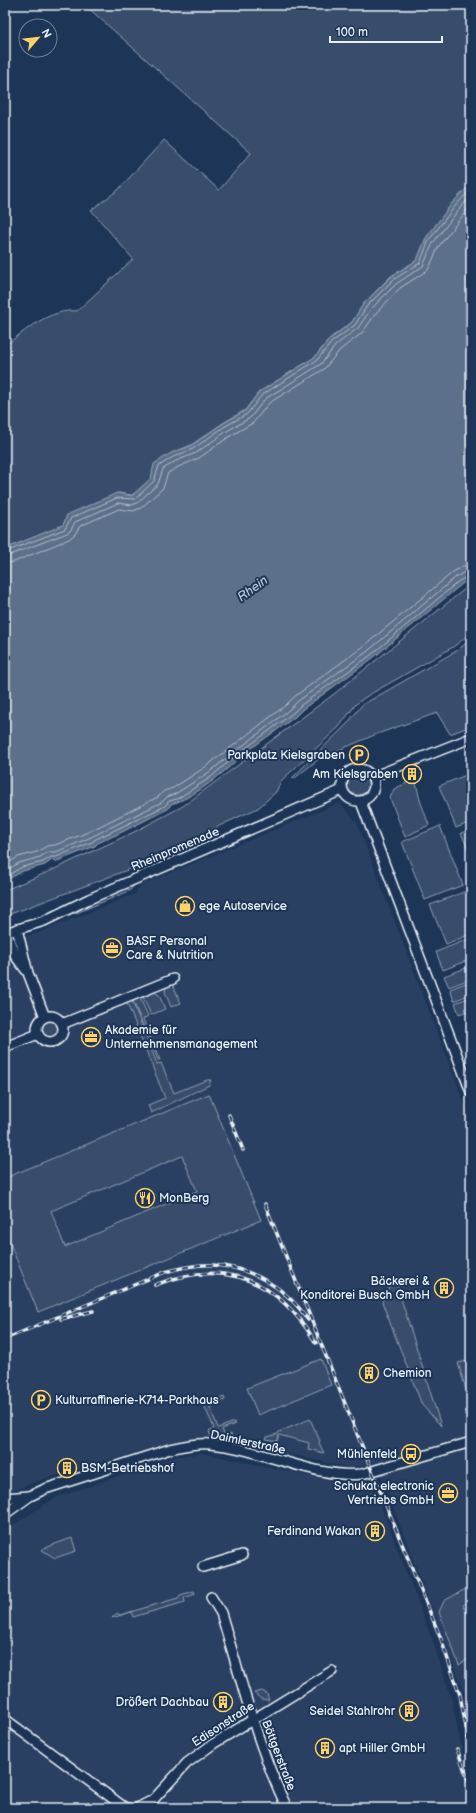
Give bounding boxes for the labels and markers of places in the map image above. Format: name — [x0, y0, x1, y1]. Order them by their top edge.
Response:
parking icon: Parkplatz Kielsgraben — [348, 744, 370, 766]
place label: Parkplatz Kielsgraben — [227, 748, 345, 763]
building icon: Am Kielsgraben — [401, 763, 423, 785]
place label: Am Kielsgraben — [313, 767, 398, 782]
shop icon: ege Autoservice — [174, 895, 196, 917]
place label: ege Autoservice — [199, 899, 287, 914]
place label: BASF Personal Care & Nutrition — [126, 934, 214, 963]
office icon: BASF Personal Care & Nutrition — [101, 937, 123, 959]
place label: Akademie für Unternehmensmanagement — [105, 1023, 258, 1052]
office icon: Akademie für Unternehmensmanagement — [80, 1026, 102, 1048]
restaurant icon: MonBerg — [134, 1187, 156, 1209]
place label: MonBerg — [159, 1191, 209, 1206]
place label: Bäckerei & Konditorei Busch GmbH — [300, 1274, 430, 1303]
building icon: Bäckerei & Konditorei Busch GmbH — [433, 1277, 455, 1299]
building icon: Chemion — [358, 1362, 380, 1384]
place label: Chemion — [383, 1366, 432, 1381]
parking icon: Kulturraffinerie-K714-Parkhaus — [30, 1389, 52, 1411]
place label: Kulturraffinerie-K714-Parkhaus — [55, 1393, 219, 1408]
bus stop icon: Mühlenfeld — [400, 1443, 422, 1465]
place label: Mühlenfeld — [337, 1447, 397, 1462]
building icon: BSM-Betriebshof — [56, 1457, 78, 1479]
place label: BSM-Betriebshof — [81, 1461, 175, 1476]
place label: Schukat electronic Vertriebs GmbH — [334, 1479, 434, 1508]
office icon: Schukat electronic Vertriebs GmbH — [437, 1482, 459, 1504]
building icon: Ferdinand Wakan — [364, 1520, 386, 1542]
place label: Ferdinand Wakan — [267, 1524, 361, 1539]
building icon: Drößert Dachbau — [212, 1691, 234, 1713]
place label: Drößert Dachbau — [115, 1695, 209, 1710]
building icon: Seidel Stahlrohr — [398, 1700, 420, 1722]
place label: Seidel Stahlrohr — [310, 1704, 396, 1719]
building icon: apt Hiller GmbH — [314, 1737, 336, 1759]
place label: apt Hiller GmbH — [339, 1741, 426, 1756]

